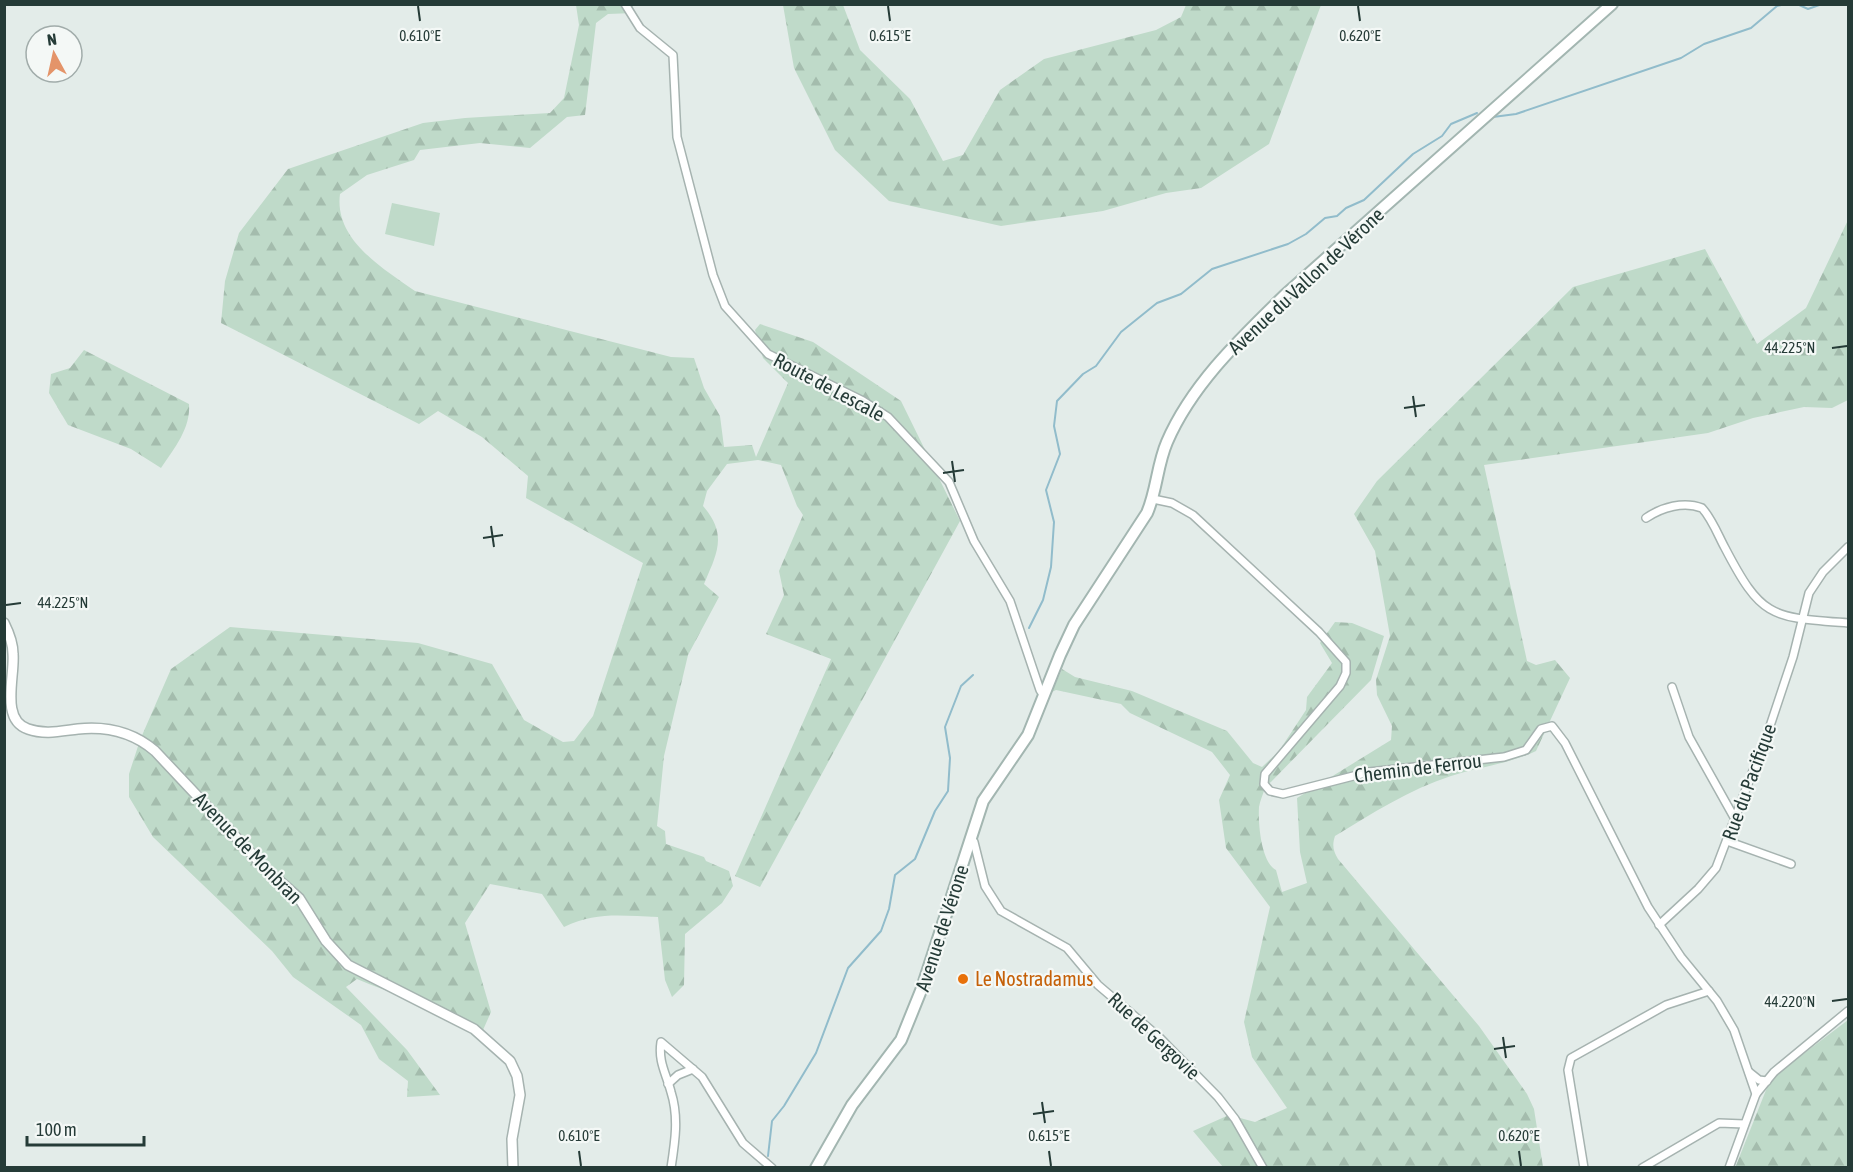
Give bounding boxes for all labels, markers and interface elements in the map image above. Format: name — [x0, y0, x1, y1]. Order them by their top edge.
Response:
north arrow — [24, 24, 84, 84]
text: 0.610°E — [399, 27, 441, 44]
text: 0.615°E — [869, 27, 911, 44]
text: 0.620°E — [1339, 27, 1381, 44]
text: N — [46, 30, 58, 49]
street label: Avenue du Vallon de Vérone — [1223, 203, 1388, 359]
text: 44.225°N — [1765, 339, 1815, 356]
street label: Route de Lescale — [770, 348, 889, 425]
text: 44.225°N — [38, 594, 88, 611]
street label: Rue du Pacifique — [1717, 720, 1780, 843]
street label: Chemin de Ferrou — [1353, 748, 1483, 787]
street label: Avenue de Monbran — [189, 787, 307, 908]
street label: Avenue de Vérone — [910, 862, 973, 994]
place label: Le Nostradamus — [975, 967, 1093, 990]
marker: Le Nostradamus — [956, 972, 970, 986]
street label: Rue de Gergovie — [1104, 987, 1205, 1084]
text: 44.220°N — [1765, 993, 1815, 1010]
scale bar — [27, 1109, 144, 1147]
text: 100 m — [36, 1119, 77, 1140]
text: 0.610°E — [558, 1127, 600, 1144]
text: 0.615°E — [1028, 1127, 1070, 1144]
text: 0.620°E — [1498, 1127, 1540, 1144]

